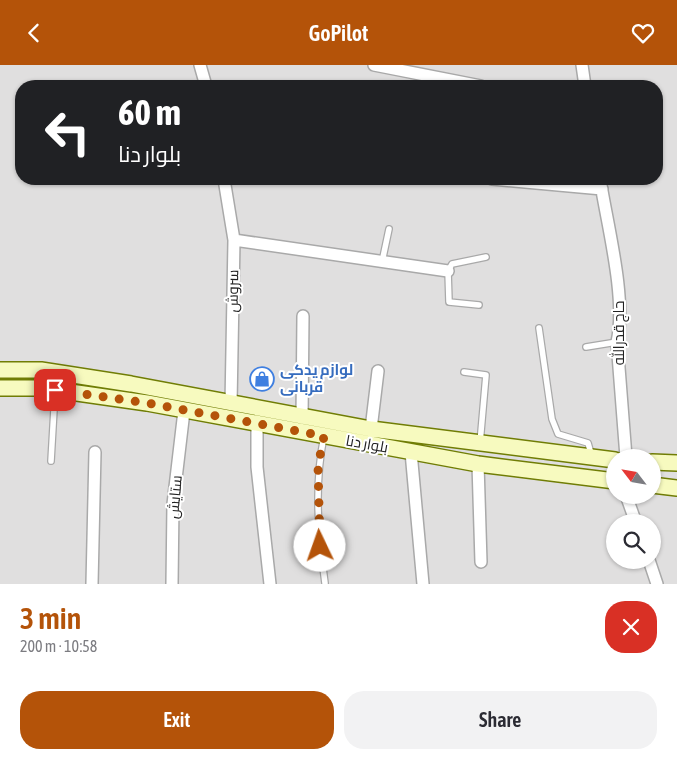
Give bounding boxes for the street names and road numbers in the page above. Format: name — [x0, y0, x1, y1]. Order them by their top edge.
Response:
street label: سروش — [224, 269, 243, 313]
street label: حاج قدرالله — [609, 301, 630, 365]
street label: بلوار دنا — [344, 431, 390, 457]
street label: ستایش — [164, 474, 187, 520]

